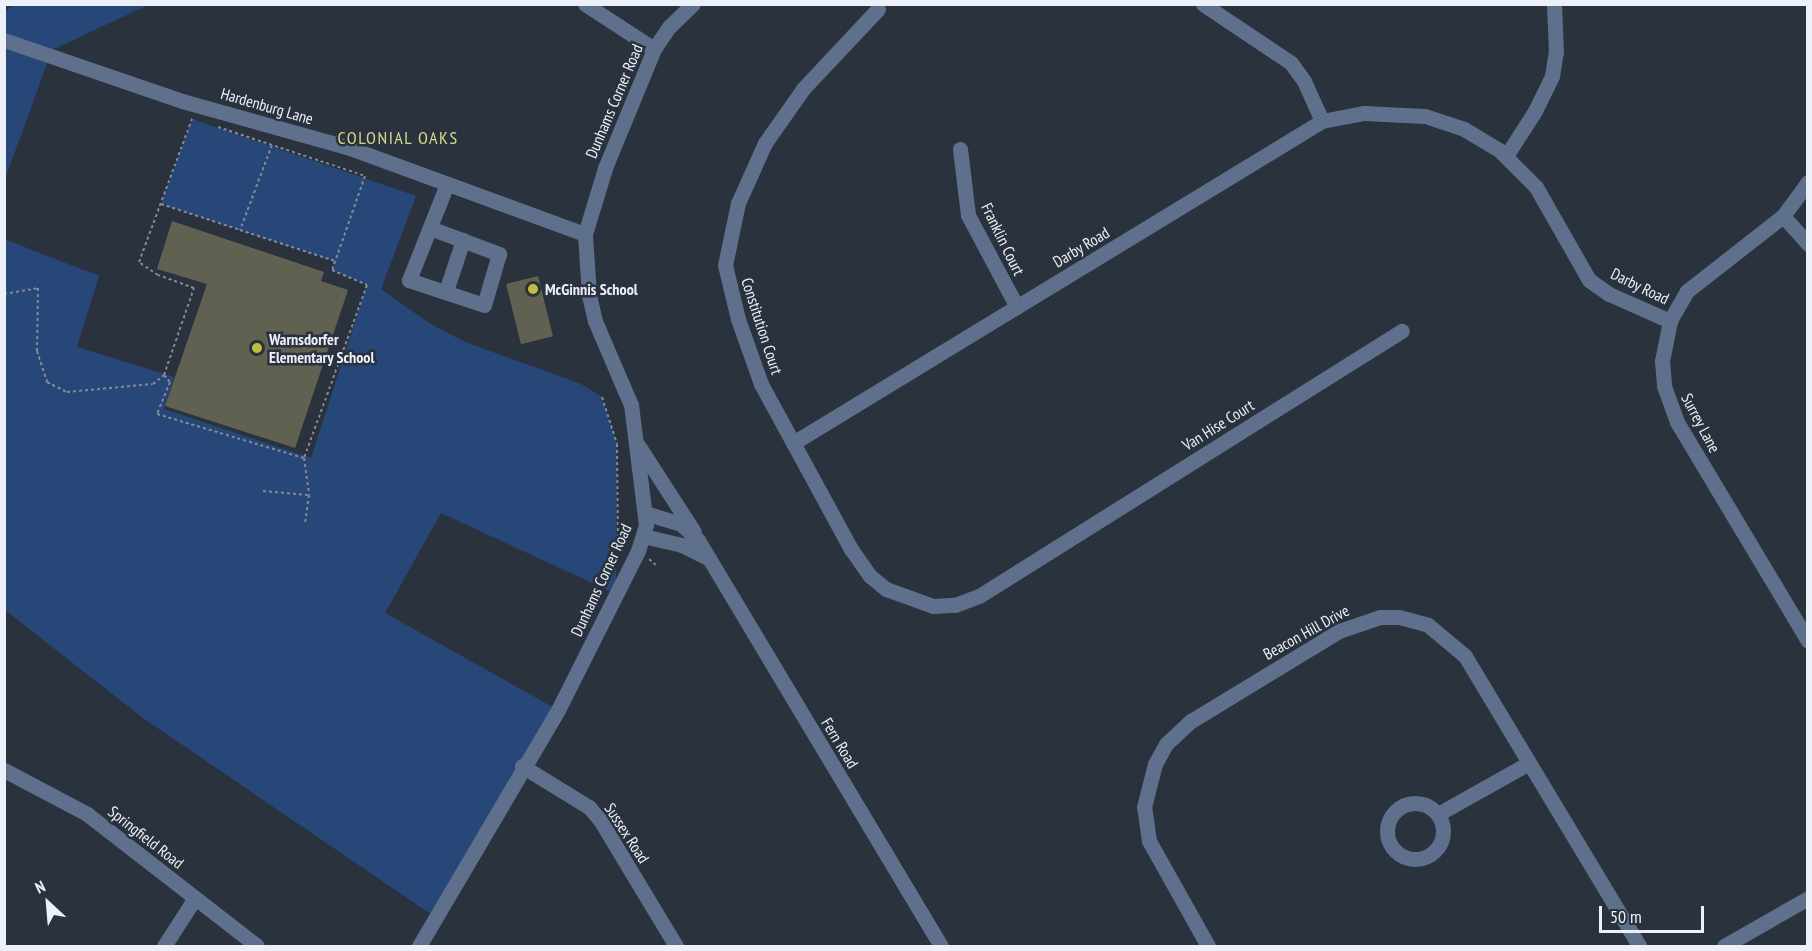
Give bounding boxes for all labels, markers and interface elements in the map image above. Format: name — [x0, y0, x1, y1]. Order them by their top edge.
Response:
street label: Dunhams Corner Road — [581, 41, 647, 161]
street label: Hardenburg Lane — [219, 84, 315, 128]
district label: COLONIAL OAKS — [337, 127, 459, 149]
street label: Franklin Court — [977, 200, 1029, 278]
street label: Darby Road — [1049, 223, 1113, 271]
street label: Darby Road — [1608, 264, 1672, 308]
street label: Constitution Court — [737, 275, 787, 377]
place label: McGinnis School — [545, 279, 638, 299]
marker: McGinnis School — [526, 282, 540, 296]
place label: Warnsdorfer Elementary School — [269, 329, 375, 367]
marker: Warnsdorfer Elementary School — [250, 341, 264, 355]
street label: Surrey Lane — [1677, 390, 1725, 456]
street label: Van Hise Court — [1179, 395, 1257, 455]
street label: Dunhams Corner Road — [567, 521, 635, 639]
street label: Beacon Hill Drive — [1260, 601, 1352, 663]
street label: Fern Road — [818, 714, 862, 772]
street label: Sussex Road — [600, 799, 654, 867]
street label: Springfield Road — [104, 802, 188, 872]
north arrow — [18, 873, 78, 933]
text: N — [32, 876, 48, 898]
scale bar — [1602, 894, 1707, 932]
text: 50 m — [1610, 905, 1642, 928]

